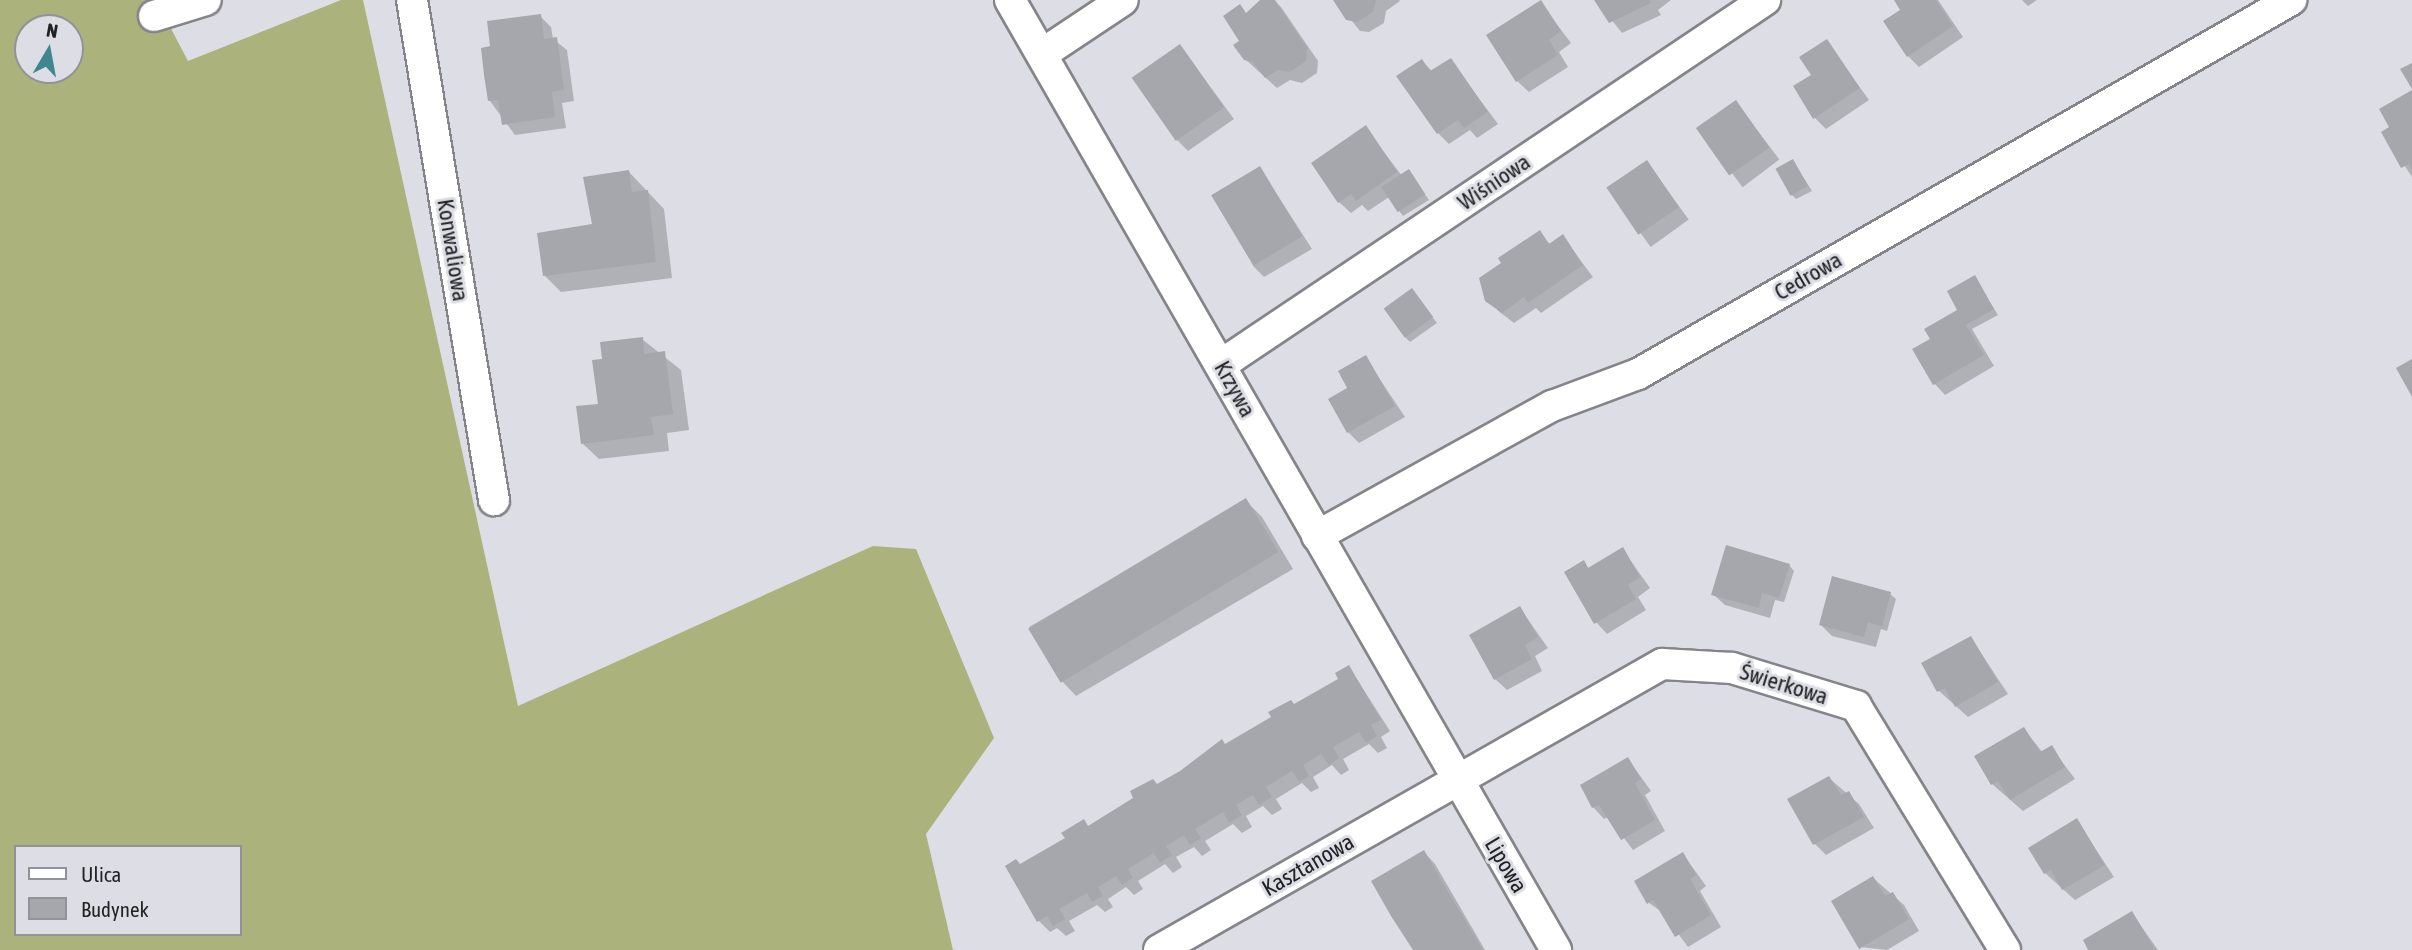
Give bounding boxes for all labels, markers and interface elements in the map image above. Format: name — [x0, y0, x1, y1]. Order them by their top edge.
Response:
north arrow — [14, 14, 84, 84]
text: N — [45, 18, 60, 42]
street label: Wiśniowa — [1453, 148, 1535, 216]
street label: Konwaliowa — [431, 197, 475, 303]
street label: Cedrowa — [1769, 246, 1847, 306]
street label: Krzywa — [1208, 356, 1262, 422]
street label: Świerkowa — [1737, 658, 1831, 710]
street label: Kasztanowa — [1257, 828, 1359, 902]
street label: Lipowa — [1479, 832, 1533, 898]
legend — [14, 845, 242, 936]
text: Ulica — [81, 862, 121, 886]
text: Budynek — [81, 897, 149, 921]

